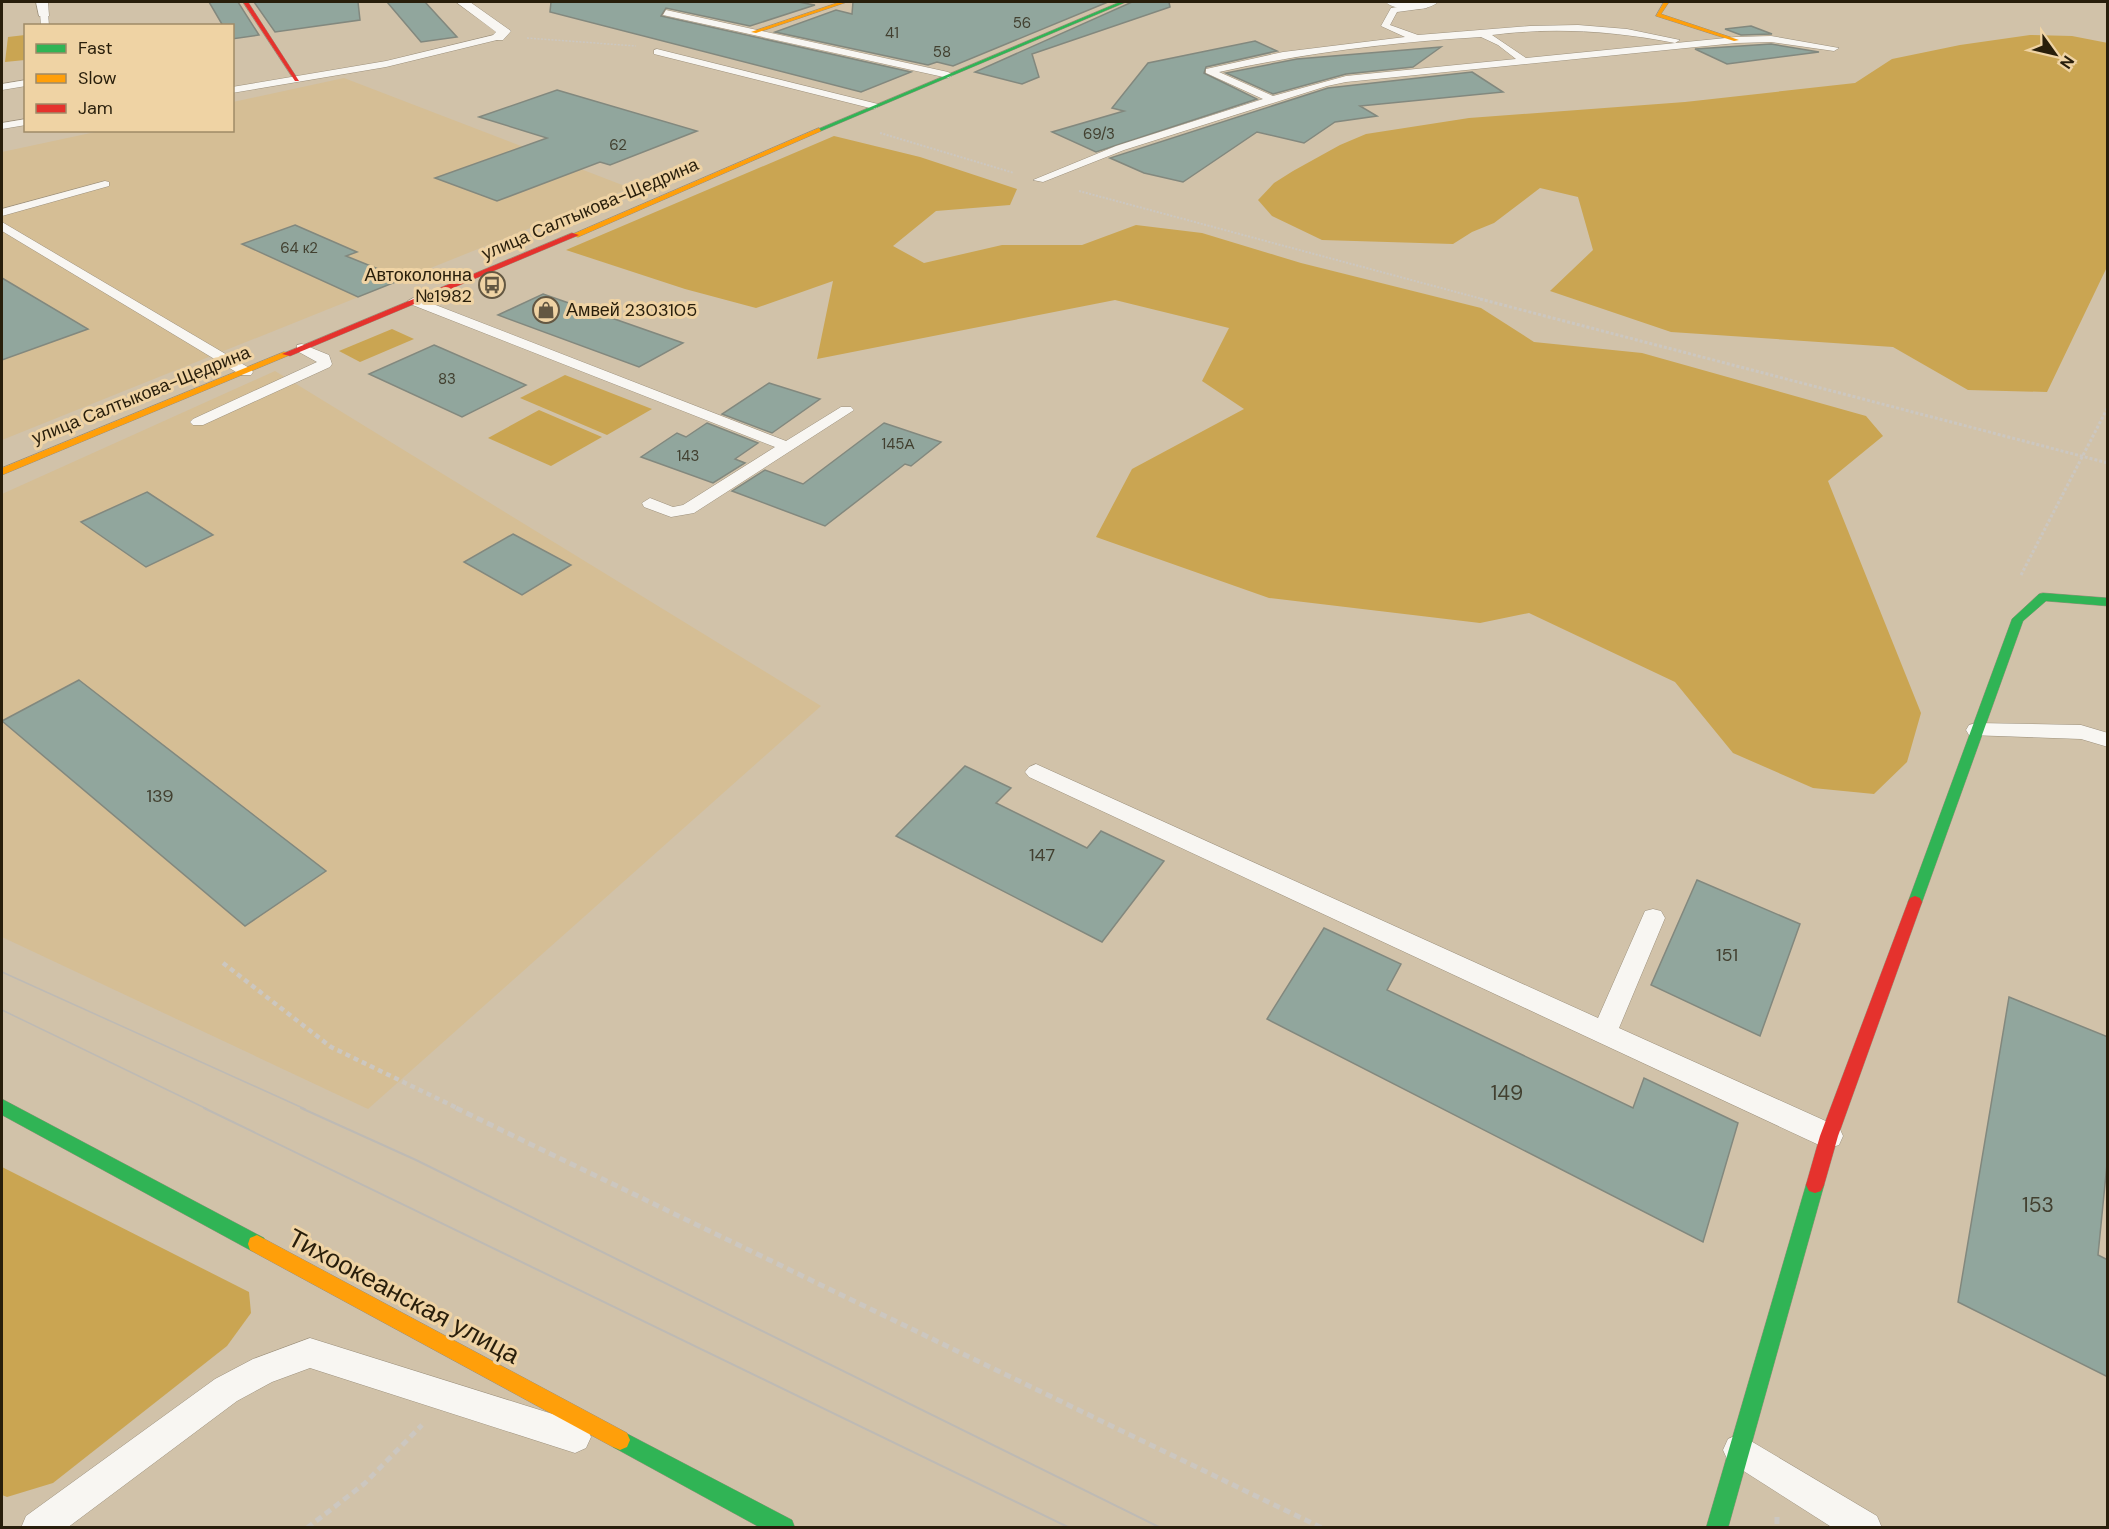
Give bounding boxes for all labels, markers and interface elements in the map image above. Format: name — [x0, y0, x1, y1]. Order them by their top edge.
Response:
house number: 56 — [1013, 13, 1031, 33]
house number: 41 — [885, 23, 899, 43]
legend — [24, 24, 234, 132]
north arrow — [2025, 24, 2085, 84]
text: Fast — [78, 36, 113, 60]
house number: 58 — [933, 42, 951, 62]
text: N — [2055, 51, 2079, 73]
text: Slow — [78, 66, 117, 90]
text: Jam — [78, 96, 113, 120]
house number: 69/3 — [1083, 124, 1115, 144]
house number: 62 — [609, 135, 627, 155]
street label: улица Салтыкова-Щедрина — [478, 152, 703, 266]
house number: 64 к2 — [280, 238, 318, 258]
place label: Автоколонна №1982 — [364, 263, 473, 308]
bus stop icon: Автоколонна №1982 — [477, 270, 507, 300]
shop icon: Амвей 2303105 — [531, 295, 561, 325]
place label: Амвей 2303105 — [566, 298, 697, 322]
street label: улица Салтыкова-Щедрина — [28, 340, 255, 450]
house number: 83 — [438, 369, 456, 389]
house number: 145А — [882, 434, 914, 454]
house number: 143 — [677, 446, 699, 466]
house number: 139 — [146, 784, 174, 808]
house number: 147 — [1029, 843, 1055, 867]
house number: 151 — [1716, 943, 1738, 967]
house number: 149 — [1491, 1079, 1523, 1107]
house number: 153 — [2022, 1191, 2054, 1219]
street label: Тихоокеанская улица — [282, 1220, 526, 1372]

